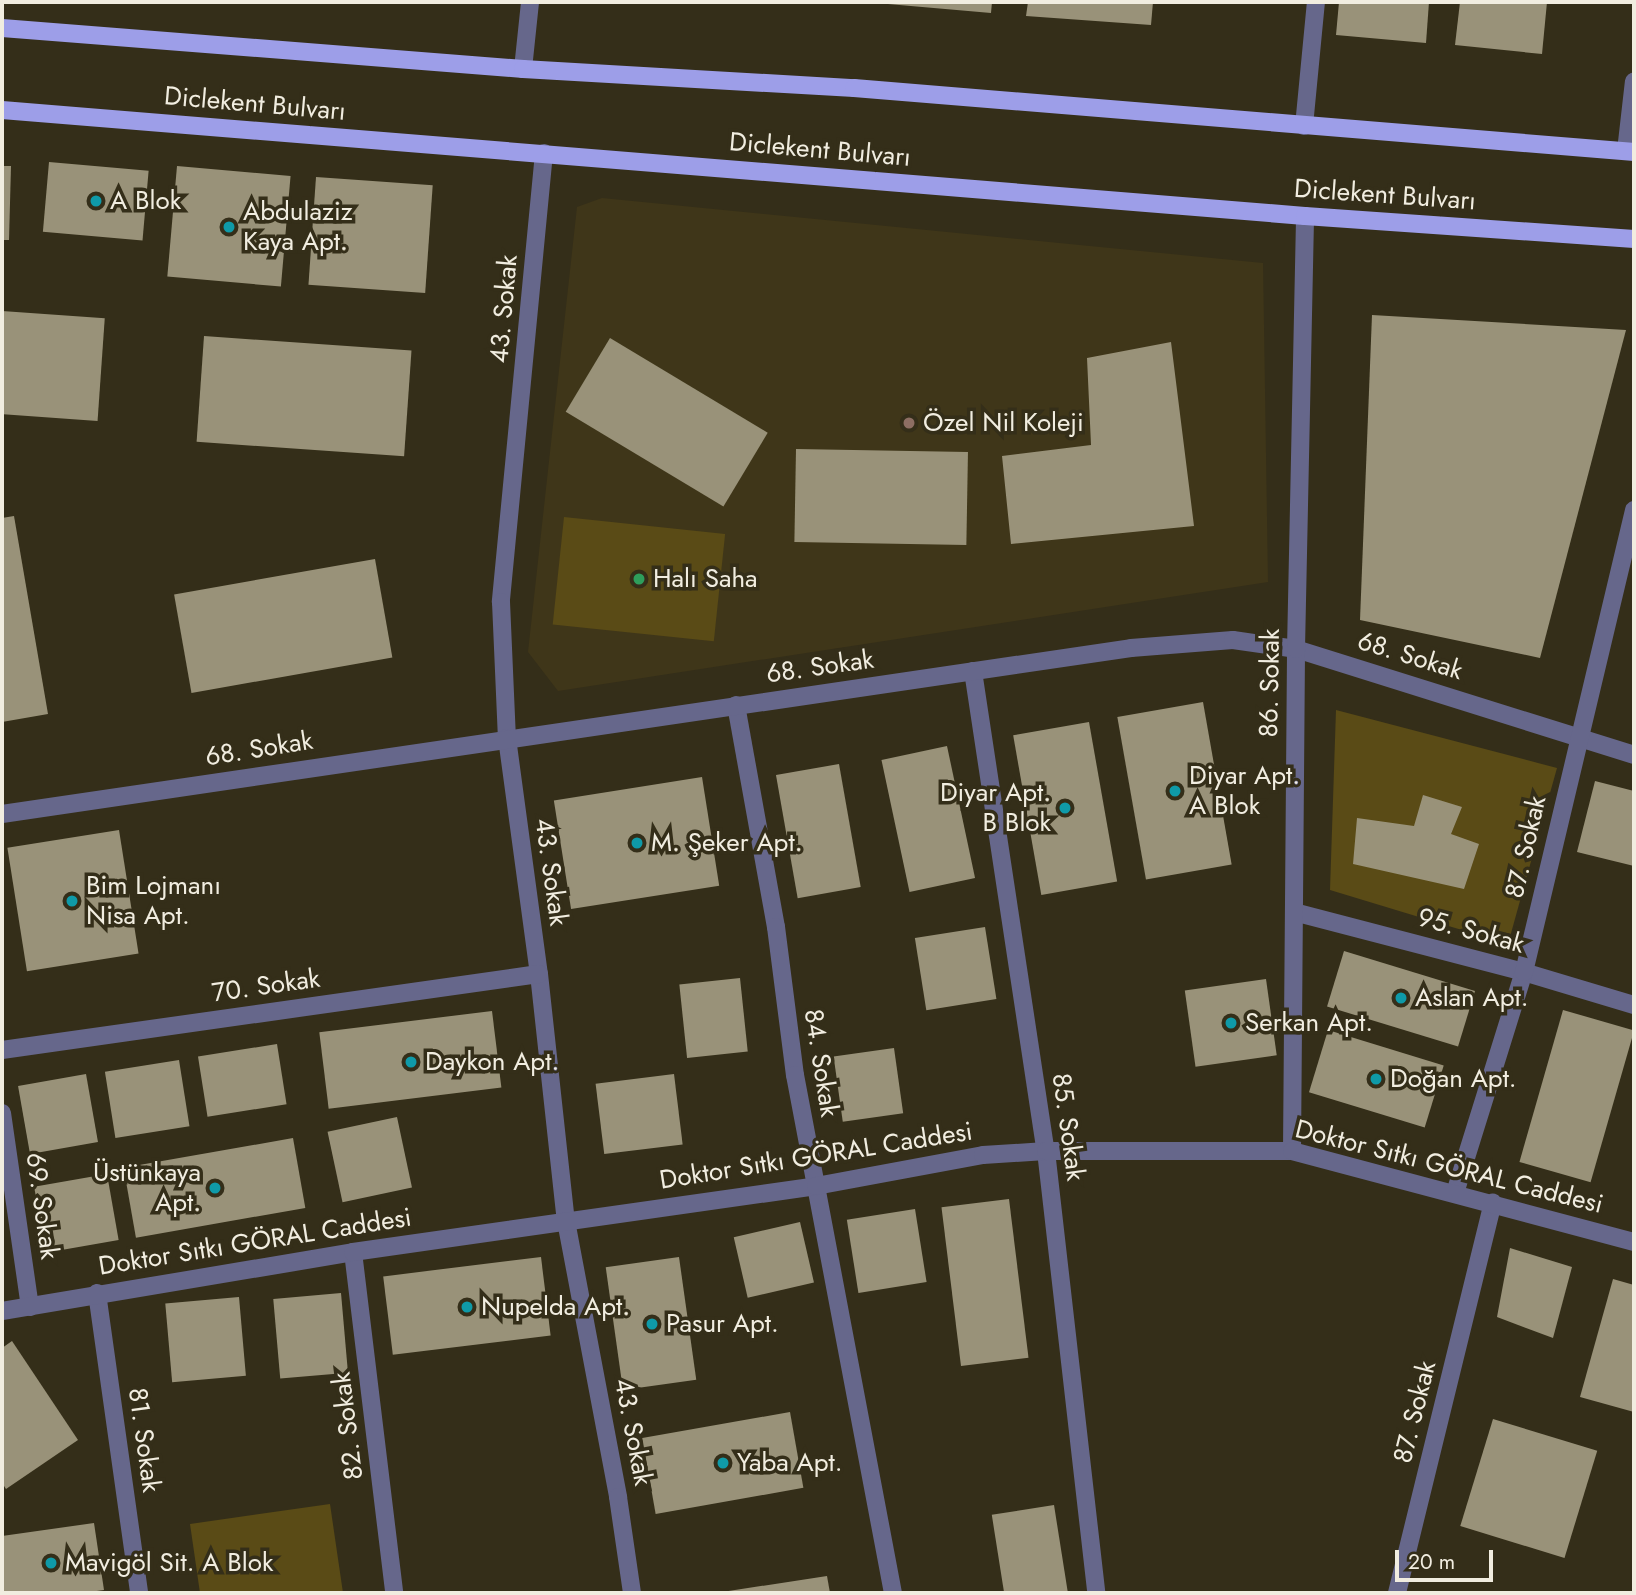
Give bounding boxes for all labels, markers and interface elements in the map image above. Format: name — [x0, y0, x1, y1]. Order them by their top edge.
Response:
street label: Diclekent Bulvarı — [163, 81, 347, 127]
street label: Diclekent Bulvarı — [728, 127, 912, 173]
street label: Diclekent Bulvarı — [1293, 173, 1477, 217]
place label: A Blok — [110, 185, 181, 217]
marker: A Blok — [88, 193, 104, 209]
place label: Abdulaziz Kaya Apt. — [243, 196, 353, 258]
marker: Abdulaziz Kaya Apt. — [221, 219, 237, 235]
street label: 43. Sokak — [484, 254, 524, 364]
place label: Özel Nil Koleji — [923, 407, 1084, 439]
marker: Özel Nil Koleji — [901, 415, 917, 431]
place label: Halı Saha — [653, 563, 758, 595]
marker: Halı Saha — [631, 571, 647, 587]
street label: 68. Sokak — [1354, 625, 1466, 687]
street label: 86. Sokak — [1253, 628, 1287, 738]
street label: 68. Sokak — [764, 644, 876, 690]
street label: 68. Sokak — [203, 725, 315, 773]
place label: Diyar Apt. A Blok — [1189, 760, 1300, 822]
place label: Diyar Apt. B Blok — [940, 777, 1051, 838]
marker: Diyar Apt. A Blok — [1167, 783, 1183, 799]
street label: 87. Sokak — [1499, 793, 1553, 901]
marker: Diyar Apt. B Blok — [1057, 800, 1073, 816]
street label: 43. Sokak — [528, 816, 574, 928]
place label: M. Şeker Apt. — [651, 827, 802, 859]
marker: M. Şeker Apt. — [629, 835, 645, 851]
place label: Bim Lojmanı Nisa Apt. — [86, 870, 221, 931]
marker: Bim Lojmanı Nisa Apt. — [64, 893, 80, 909]
street label: 95. Sokak — [1414, 902, 1528, 960]
street label: 70. Sokak — [210, 963, 322, 1009]
place label: Aslan Apt. — [1415, 982, 1529, 1014]
marker: Aslan Apt. — [1393, 990, 1409, 1006]
street label: 84. Sokak — [797, 1007, 845, 1119]
place label: Serkan Apt. — [1245, 1007, 1373, 1039]
marker: Serkan Apt. — [1223, 1015, 1239, 1031]
place label: Daykon Apt. — [425, 1046, 559, 1078]
marker: Daykon Apt. — [403, 1054, 419, 1070]
place label: Doğan Apt. — [1390, 1063, 1517, 1095]
street label: 85. Sokak — [1045, 1071, 1091, 1183]
marker: Doğan Apt. — [1368, 1071, 1384, 1087]
street label: Doktor Sıtkı GÖRAL Caddesi — [1292, 1114, 1606, 1220]
street label: Doktor Sıtkı GÖRAL Caddesi — [657, 1116, 975, 1196]
street label: 69. Sokak — [19, 1151, 65, 1261]
place label: Üstünkaya Apt. — [93, 1157, 201, 1218]
marker: Üstünkaya Apt. — [207, 1180, 223, 1196]
street label: Doktor Sıtkı GÖRAL Caddesi — [96, 1202, 414, 1282]
place label: Nupelda Apt. — [481, 1291, 630, 1323]
marker: Nupelda Apt. — [459, 1299, 475, 1315]
place label: Pasur Apt. — [666, 1308, 779, 1340]
marker: Pasur Apt. — [644, 1316, 660, 1332]
street label: 87. Sokak — [1387, 1358, 1443, 1466]
street label: 82. Sokak — [326, 1370, 370, 1482]
street label: 43. Sokak — [607, 1376, 659, 1488]
street label: 81. Sokak — [121, 1386, 167, 1494]
place label: Yaba Apt. — [737, 1447, 843, 1479]
marker: Yaba Apt. — [715, 1455, 731, 1471]
scale bar — [1398, 1536, 1496, 1580]
place label: Mavigöl Sit. A Blok — [65, 1547, 273, 1579]
text: 20 m — [1408, 1547, 1455, 1577]
marker: Mavigöl Sit. A Blok — [43, 1555, 59, 1571]

